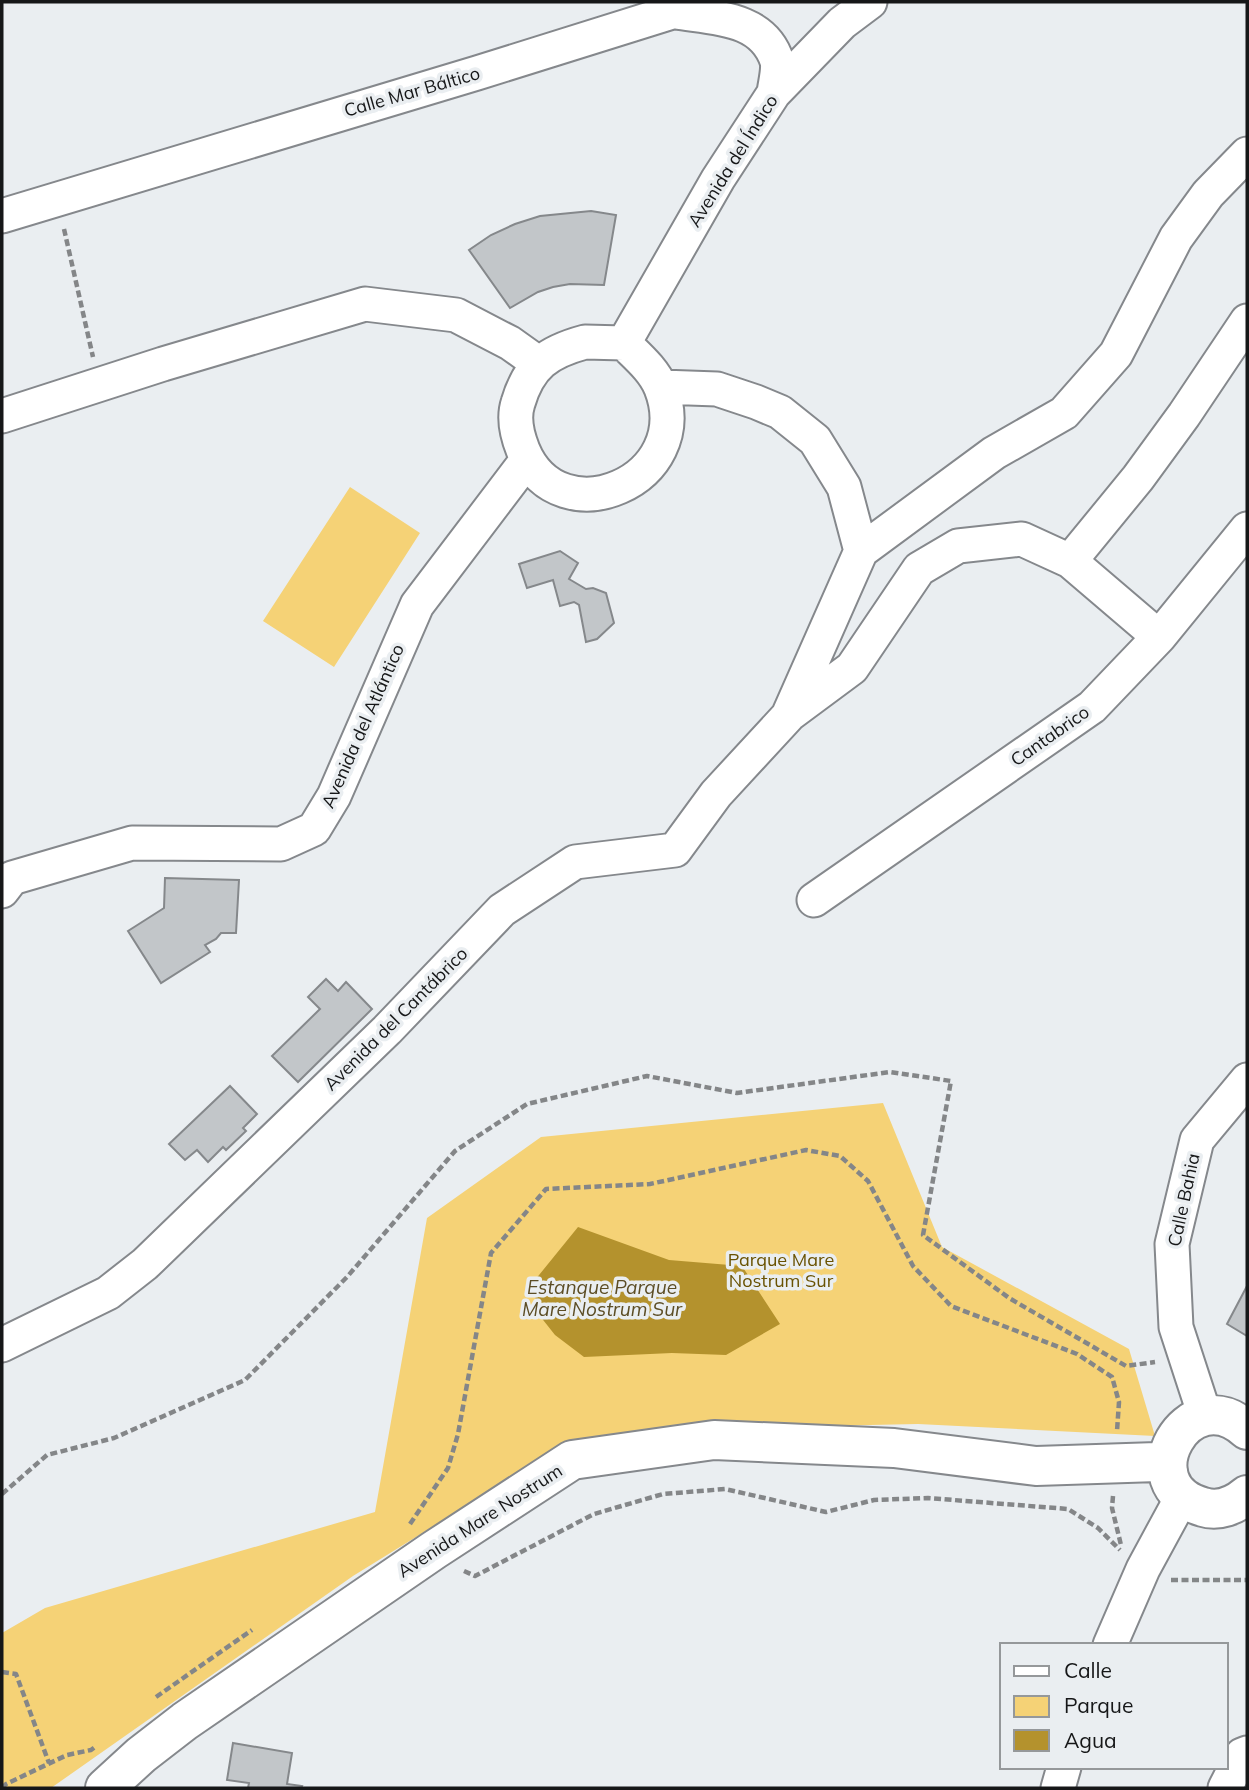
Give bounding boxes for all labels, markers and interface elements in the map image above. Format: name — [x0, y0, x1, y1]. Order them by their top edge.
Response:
street label: Calle Mar Báltico — [341, 61, 482, 122]
street label: Avenida del Índico — [683, 90, 783, 231]
street label: Avenida del Atlántico — [316, 640, 409, 811]
street label: Cantabrico — [1006, 700, 1094, 771]
street label: Avenida del Cantábrico — [319, 942, 472, 1095]
street label: Calle Bahia — [1162, 1151, 1205, 1249]
park label: Parque Mare Nostrum Sur — [728, 1248, 834, 1292]
water label: Estanque Parque Mare Nostrum Sur — [522, 1275, 683, 1321]
street label: Avenida Mare Nostrum — [393, 1459, 566, 1582]
legend — [1000, 1643, 1228, 1769]
text: Calle — [1064, 1657, 1112, 1683]
text: Parque — [1064, 1692, 1133, 1718]
text: Agua — [1064, 1727, 1117, 1753]

